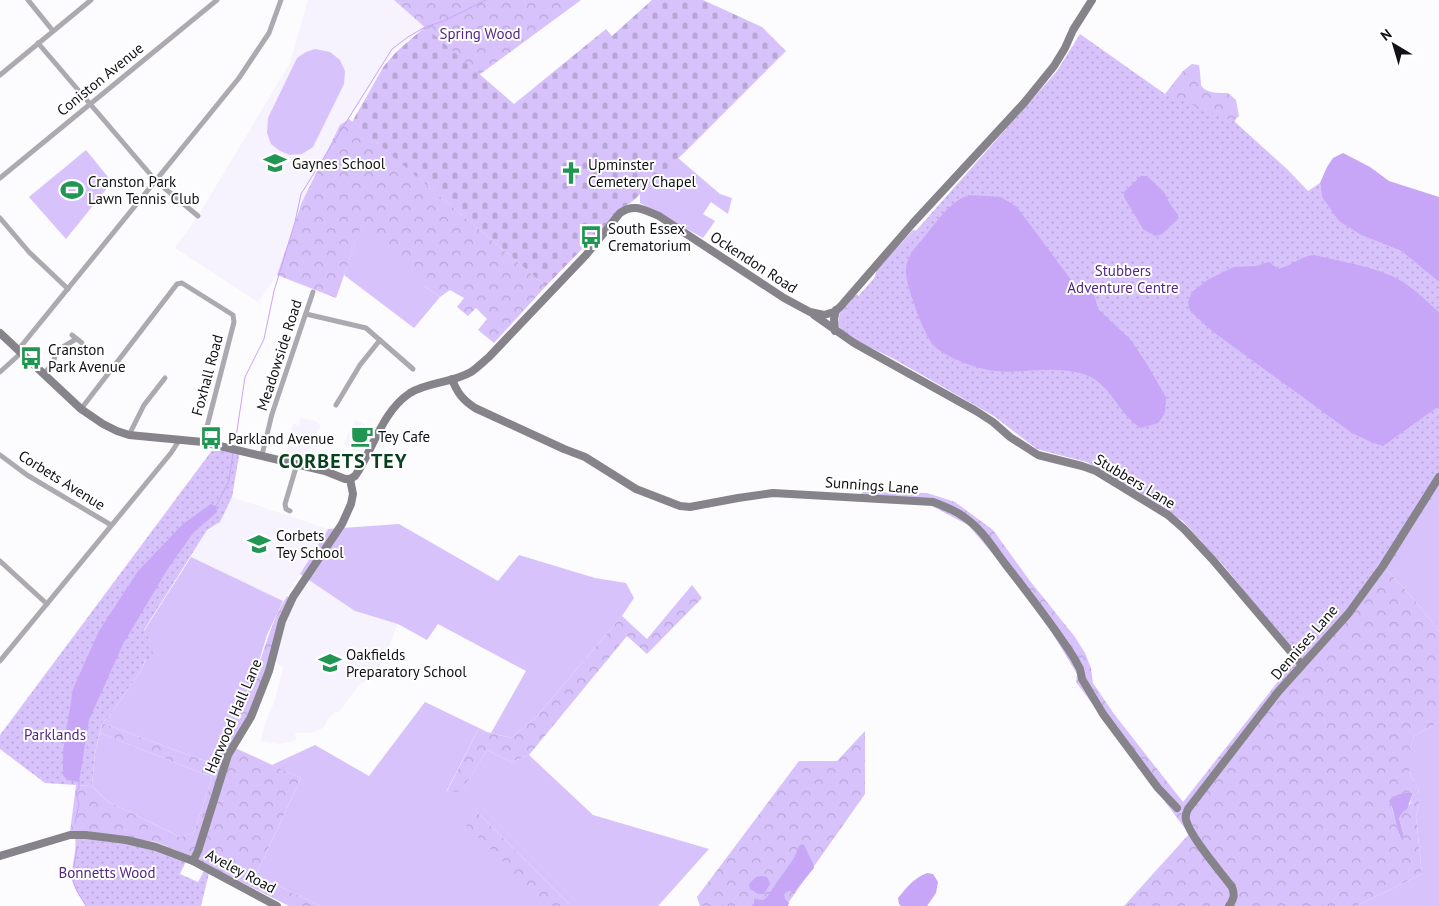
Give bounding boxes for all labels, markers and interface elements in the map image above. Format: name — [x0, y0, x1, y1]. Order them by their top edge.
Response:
north arrow — [1369, 20, 1419, 70]
park label: Spring Wood — [439, 24, 521, 43]
text: N — [1377, 25, 1395, 45]
street label: Coniston Avenue — [53, 38, 147, 120]
school or university icon: Gaynes School — [262, 150, 288, 176]
place label: Gaynes School — [292, 154, 386, 173]
place label: Upminster Cemetery Chapel — [588, 155, 697, 191]
church icon: Upminster Cemetery Chapel — [558, 160, 584, 186]
place label: Cranston Park Lawn Tennis Club — [88, 172, 200, 208]
sports icon: Cranston Park Lawn Tennis Club — [59, 177, 85, 203]
place label: South Essex Crematorium — [608, 219, 691, 255]
bus stop icon: South Essex Crematorium — [578, 224, 604, 250]
street label: Ockendon Road — [707, 227, 801, 297]
park label: Stubbers Adventure Centre — [1067, 261, 1179, 297]
street label: Meadowside Road — [252, 297, 306, 413]
street label: Foxhall Road — [187, 332, 227, 418]
place label: Cranston Park Avenue — [48, 340, 126, 376]
bus stop icon: Cranston Park Avenue — [18, 345, 44, 371]
cafe icon: Tey Cafe — [349, 423, 375, 449]
bus stop icon: Parkland Avenue — [198, 425, 224, 451]
place label: Tey Cafe — [378, 427, 430, 446]
place label: Parkland Avenue — [228, 429, 334, 448]
street label: Corbets Avenue — [15, 446, 109, 514]
district label: CORBETS TEY — [278, 448, 408, 474]
street label: Stubbers Lane — [1091, 449, 1179, 513]
street label: Sunnings Lane — [825, 472, 919, 498]
place label: Corbets Tey School — [276, 526, 344, 562]
school or university icon: Corbets Tey School — [246, 531, 272, 557]
street label: Dennises Lane — [1266, 601, 1342, 683]
place label: Oakfields Preparatory School — [346, 645, 467, 681]
school or university icon: Oakfields Preparatory School — [317, 650, 343, 676]
street label: Harwood Hall Lane — [200, 656, 266, 776]
park label: Parklands — [24, 725, 86, 744]
street label: Aveley Road — [203, 845, 279, 897]
park label: Bonnetts Wood — [59, 863, 155, 882]

